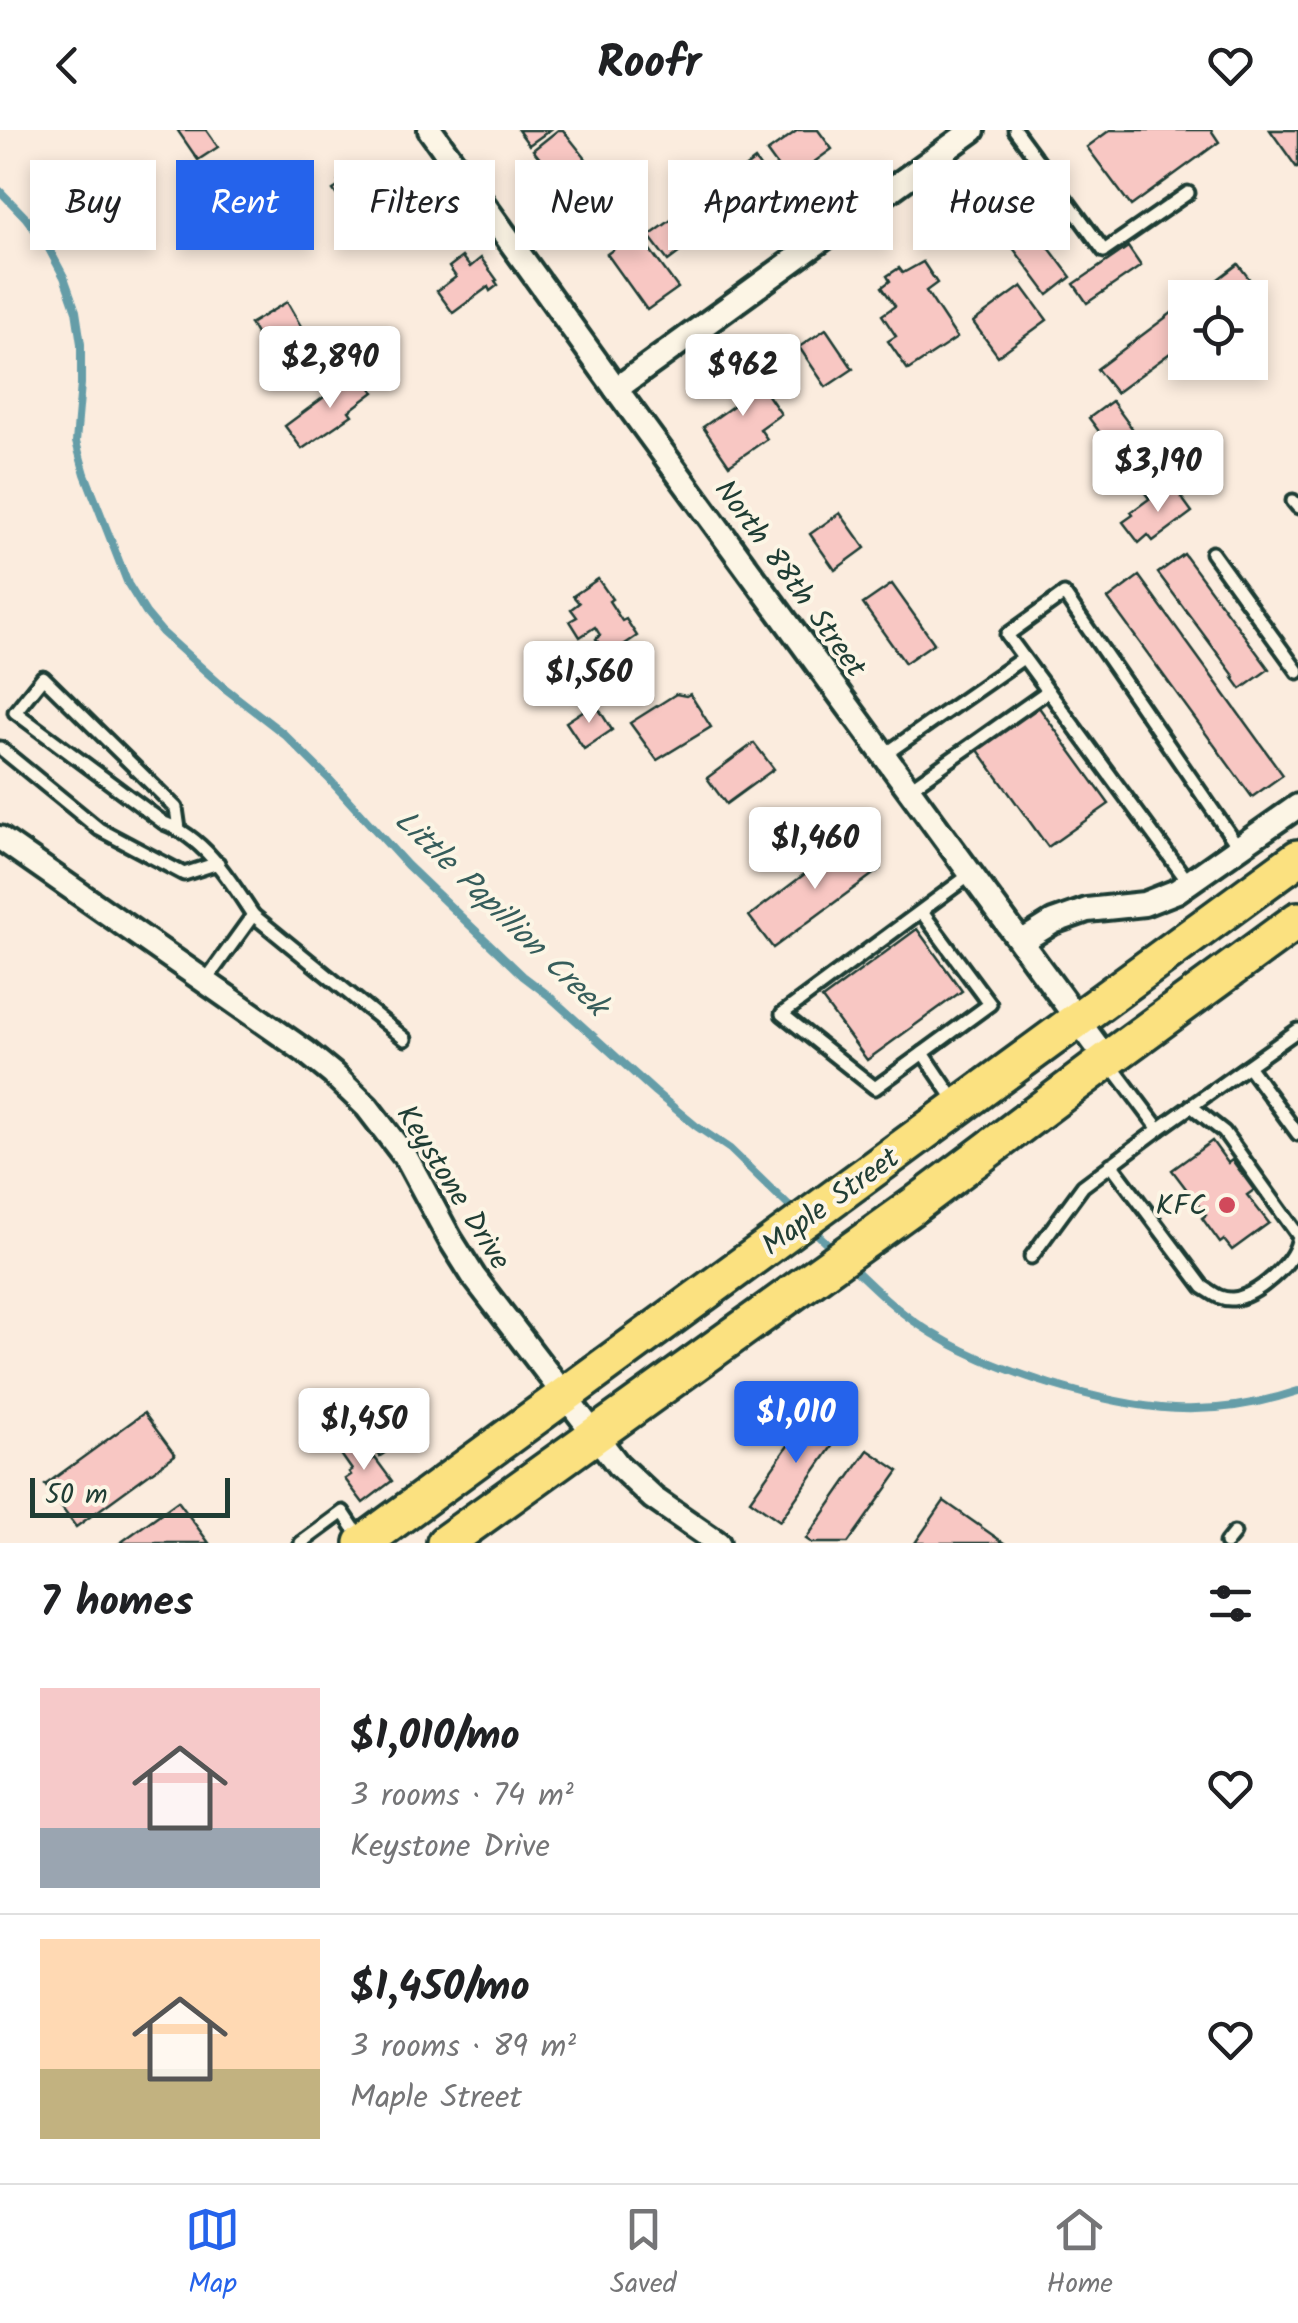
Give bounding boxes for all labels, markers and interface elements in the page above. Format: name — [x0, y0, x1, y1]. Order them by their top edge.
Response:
text: Roofr — [597, 29, 701, 101]
icon: back — [40, 38, 95, 93]
icon: heart — [1203, 38, 1258, 93]
chip: Buy — [30, 160, 156, 250]
chip: Rent — [176, 160, 314, 250]
chip: Filters — [334, 160, 495, 250]
chip: New — [515, 160, 648, 250]
chip: Apartment — [668, 160, 893, 250]
chip: House — [913, 160, 1070, 250]
map controls — [1168, 280, 1268, 380]
button: locate — [1168, 280, 1268, 380]
pin: $2,890 — [249, 326, 411, 411]
text: $2,890 — [281, 333, 379, 384]
pin: $962 — [684, 334, 802, 419]
text: $962 — [707, 341, 779, 392]
pin: $3,190 — [1077, 430, 1239, 515]
text: $3,190 — [1114, 437, 1202, 488]
street label: North 88th Street — [701, 470, 878, 689]
pin: $1,560 — [508, 641, 670, 726]
text: $1,560 — [546, 648, 632, 699]
water label: Little Papillion Creek — [381, 798, 622, 1033]
pin: $1,460 — [734, 807, 896, 892]
text: $1,460 — [771, 814, 859, 865]
street label: Keystone Drive — [382, 1096, 522, 1280]
street label: Maple Street — [752, 1136, 911, 1269]
place label: KFC — [1156, 1183, 1207, 1231]
marker: KFC — [1216, 1194, 1238, 1216]
pin: $1,010 — [715, 1381, 877, 1466]
pin: $1,450 — [283, 1388, 445, 1473]
text: $1,010 — [756, 1388, 836, 1439]
text: $1,450 — [320, 1395, 408, 1446]
scale bar — [30, 1473, 230, 1518]
text: 50 m — [45, 1473, 108, 1518]
text: 7 homes — [40, 1570, 193, 1637]
icon: filters — [1203, 1576, 1258, 1631]
text: $1,010/mo — [350, 1704, 520, 1771]
icon: home — [120, 1728, 240, 1848]
icon: heart — [1203, 1761, 1258, 1816]
text: 3 rooms · 74 m² — [350, 1771, 574, 1822]
text: Keystone Drive — [350, 1822, 550, 1873]
text: $1,450/mo — [350, 1955, 530, 2022]
icon: home — [120, 1979, 240, 2099]
icon: heart — [1203, 2012, 1258, 2067]
text: 3 rooms · 89 m² — [350, 2022, 576, 2073]
text: Maple Street — [350, 2073, 522, 2124]
tab: Map — [185, 2202, 240, 2307]
tab: Saved — [610, 2202, 677, 2307]
tab: Home — [1047, 2202, 1113, 2307]

